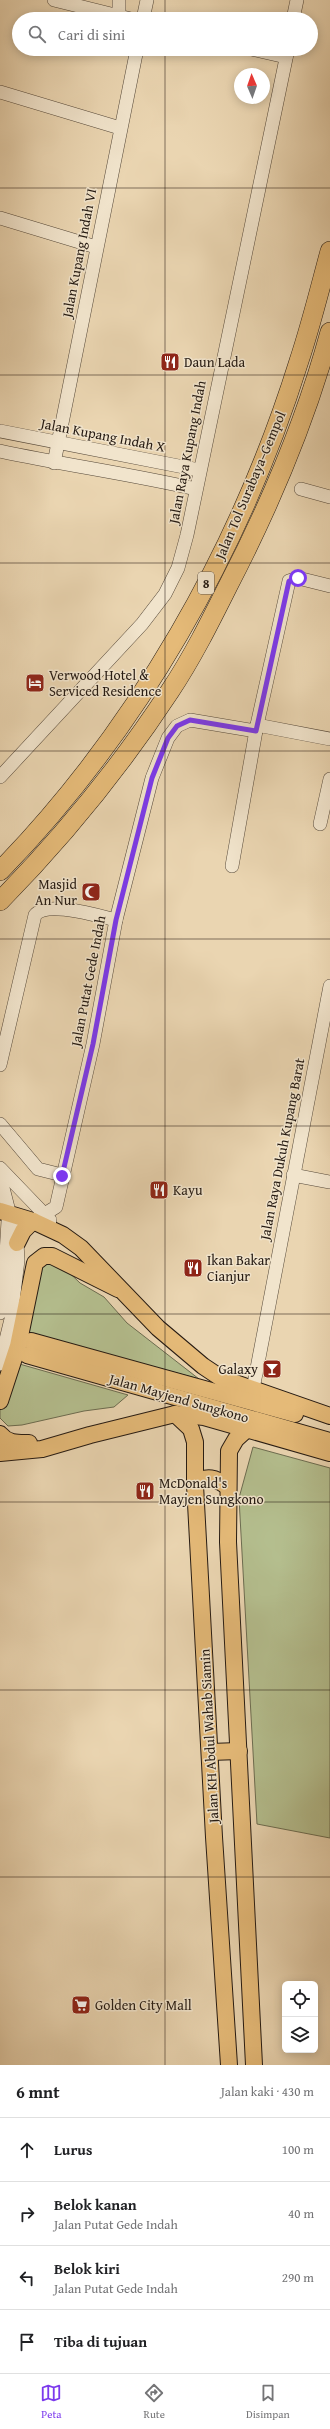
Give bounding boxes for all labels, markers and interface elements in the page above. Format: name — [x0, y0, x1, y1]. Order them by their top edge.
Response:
search box — [12, 12, 318, 56]
icon: search — [26, 23, 48, 45]
text: Cari di sini — [58, 24, 125, 45]
north arrow — [234, 68, 270, 104]
street label: Jalan Kupang Indah VI — [56, 187, 101, 321]
restaurant icon: Daun Lada — [159, 351, 181, 373]
place label: Daun Lada — [184, 352, 246, 372]
street label: Jalan Raya Kupang Indah — [163, 378, 211, 527]
street label: Jalan Tol Surabaya–Gempol — [209, 408, 290, 564]
street label: Jalan Kupang Indah X — [37, 413, 167, 457]
route start — [289, 569, 307, 587]
road number: 8 — [198, 572, 214, 594]
place label: Verwood Hotel & Serviced Residence — [49, 665, 162, 701]
hotel icon: Verwood Hotel & Serviced Residence — [24, 672, 46, 694]
place label: Masjid An Nur — [35, 874, 78, 910]
mosque icon: Masjid An Nur — [80, 881, 102, 903]
street label: Jalan Putat Gede Indah — [65, 914, 111, 1050]
street label: Jalan Raya Dukuh Kupang Barat — [254, 1056, 309, 1244]
route end — [53, 1167, 71, 1185]
restaurant icon: Kayu — [148, 1179, 170, 1201]
place label: Kayu — [173, 1180, 203, 1200]
place label: Ikan Bakar Cianjur — [207, 1250, 270, 1286]
restaurant icon: Ikan Bakar Cianjur — [182, 1257, 204, 1279]
bar icon: Galaxy — [261, 1358, 283, 1380]
place label: Galaxy — [218, 1359, 258, 1379]
street label: Jalan Mayjend Sungkono — [105, 1368, 251, 1428]
place label: McDonald's Mayjen Sungkono — [159, 1473, 264, 1509]
restaurant icon: McDonald's Mayjen Sungkono — [134, 1480, 156, 1502]
street label: Jalan KH Abdul Wahab Siamin — [194, 1648, 224, 1826]
map controls — [282, 1981, 318, 2053]
button: locate — [282, 1981, 318, 2017]
supermarket icon: Golden City Mall — [70, 1994, 92, 2016]
place label: Golden City Mall — [95, 1995, 192, 2015]
button: layers — [282, 2017, 318, 2053]
text: 6 mnt — [16, 2079, 60, 2104]
text: Jalan kaki · 430 m — [221, 2082, 314, 2101]
icon: ahead — [16, 2139, 38, 2161]
text: Lurus — [54, 2139, 92, 2160]
text: 100 m — [282, 2140, 314, 2159]
text: Belok kanan — [54, 2194, 137, 2215]
icon: right — [16, 2203, 38, 2225]
text: 40 m — [288, 2204, 314, 2223]
text: Jalan Putat Gede Indah — [54, 2215, 178, 2234]
text: Belok kiri — [54, 2258, 120, 2279]
icon: left — [16, 2267, 38, 2289]
text: 290 m — [282, 2268, 314, 2287]
text: Jalan Putat Gede Indah — [54, 2279, 178, 2298]
icon: arrive — [16, 2331, 38, 2353]
text: Tiba di tujuan — [54, 2331, 147, 2352]
tab: Peta — [40, 2382, 62, 2422]
tab: Rute — [143, 2382, 165, 2422]
tab: Disimpan — [246, 2382, 290, 2422]

